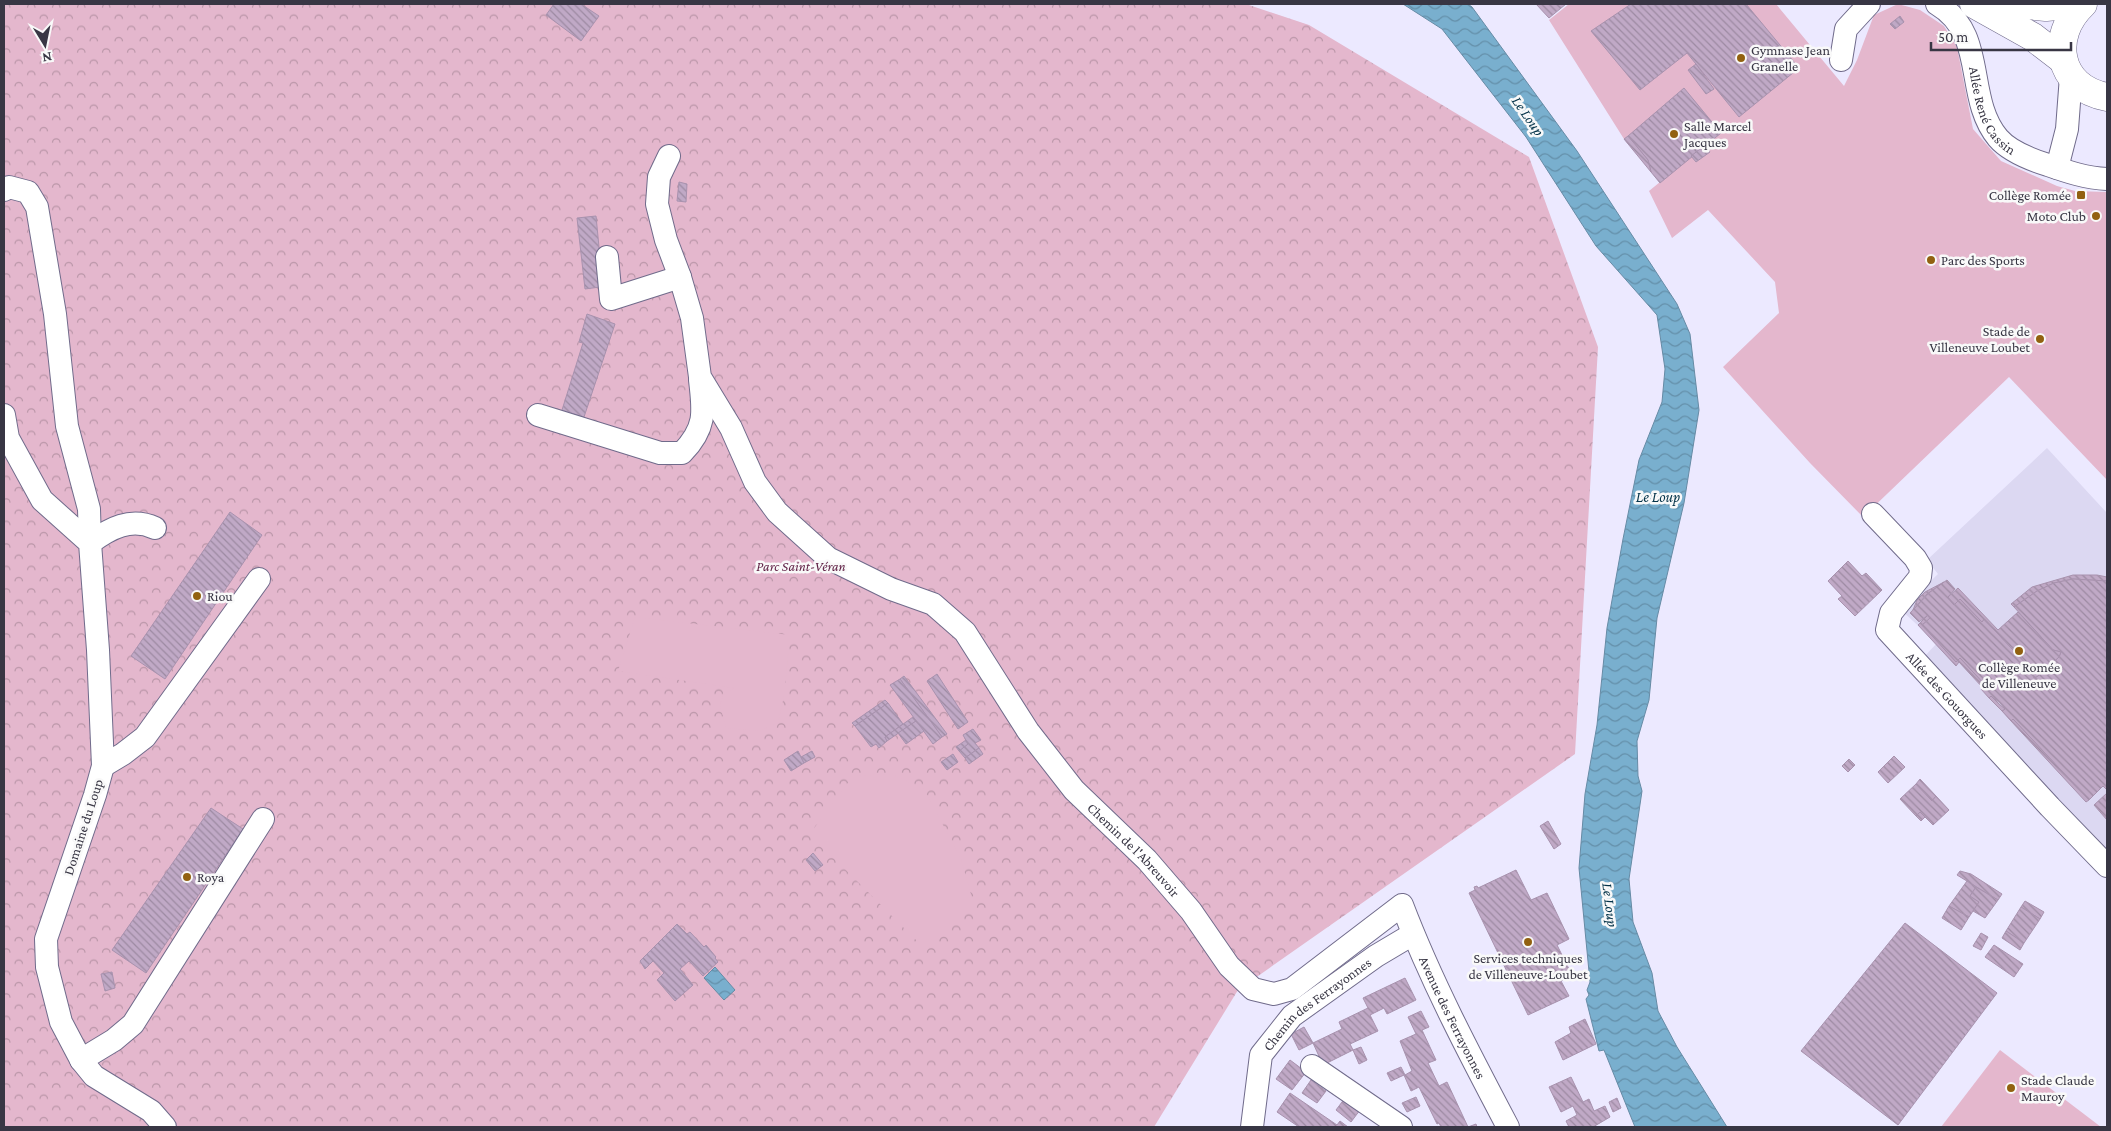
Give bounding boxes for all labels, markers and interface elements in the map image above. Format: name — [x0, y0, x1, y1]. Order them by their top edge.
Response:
north arrow — [20, 20, 70, 70]
scale bar — [1931, 20, 2071, 52]
text: 50 m — [1938, 29, 1968, 45]
place label: Gymnase Jean Granelle — [1751, 42, 1830, 74]
text: N — [41, 49, 53, 67]
marker: Gymnase Jean Granelle — [1735, 52, 1747, 64]
street label: Allée René Cassin — [1966, 65, 2019, 158]
water label: Le Loup — [1508, 93, 1547, 139]
place label: Salle Marcel Jacques — [1682, 118, 1752, 150]
marker: Salle Marcel Jacques — [1668, 128, 1680, 140]
place label: Collège Romée — [1989, 187, 2071, 203]
marker: Collège Romée — [2075, 189, 2087, 201]
place label: Moto Club — [2027, 208, 2086, 224]
marker: Moto Club — [2090, 210, 2102, 222]
place label: Parc des Sports — [1941, 252, 2025, 268]
marker: Parc des Sports — [1925, 254, 1937, 266]
place label: Stade de Villeneuve Loubet — [1930, 323, 2030, 355]
marker: Stade de Villeneuve Loubet — [2034, 333, 2046, 345]
water label: Le Loup — [1636, 489, 1680, 506]
park label: Parc Saint-Véran — [756, 558, 846, 574]
place label: Riou — [207, 588, 233, 604]
marker: Riou — [191, 590, 203, 602]
marker: Collège Romée de Villeneuve — [2013, 645, 2025, 657]
street label: Allée des Gouorgues — [1903, 648, 1991, 742]
place label: Collège Romée de Villeneuve — [1978, 659, 2060, 691]
street label: Domaine du Loup — [60, 777, 106, 877]
street label: Chemin de l'Abreuvoir — [1084, 799, 1183, 900]
place label: Roya — [197, 869, 225, 885]
marker: Roya — [181, 871, 193, 883]
water label: Le Loup — [1598, 882, 1621, 928]
marker: Services techniques de Villeneuve-Loubet — [1522, 936, 1534, 948]
place label: Services techniques de Villeneuve-Loubet — [1468, 950, 1588, 982]
street label: Chemin des Ferrayonnes — [1259, 954, 1374, 1054]
street label: Avenue des Ferrayonnes — [1416, 954, 1489, 1081]
place label: Stade Claude Mauroy — [2021, 1072, 2094, 1104]
marker: Stade Claude Mauroy — [2005, 1082, 2017, 1094]

